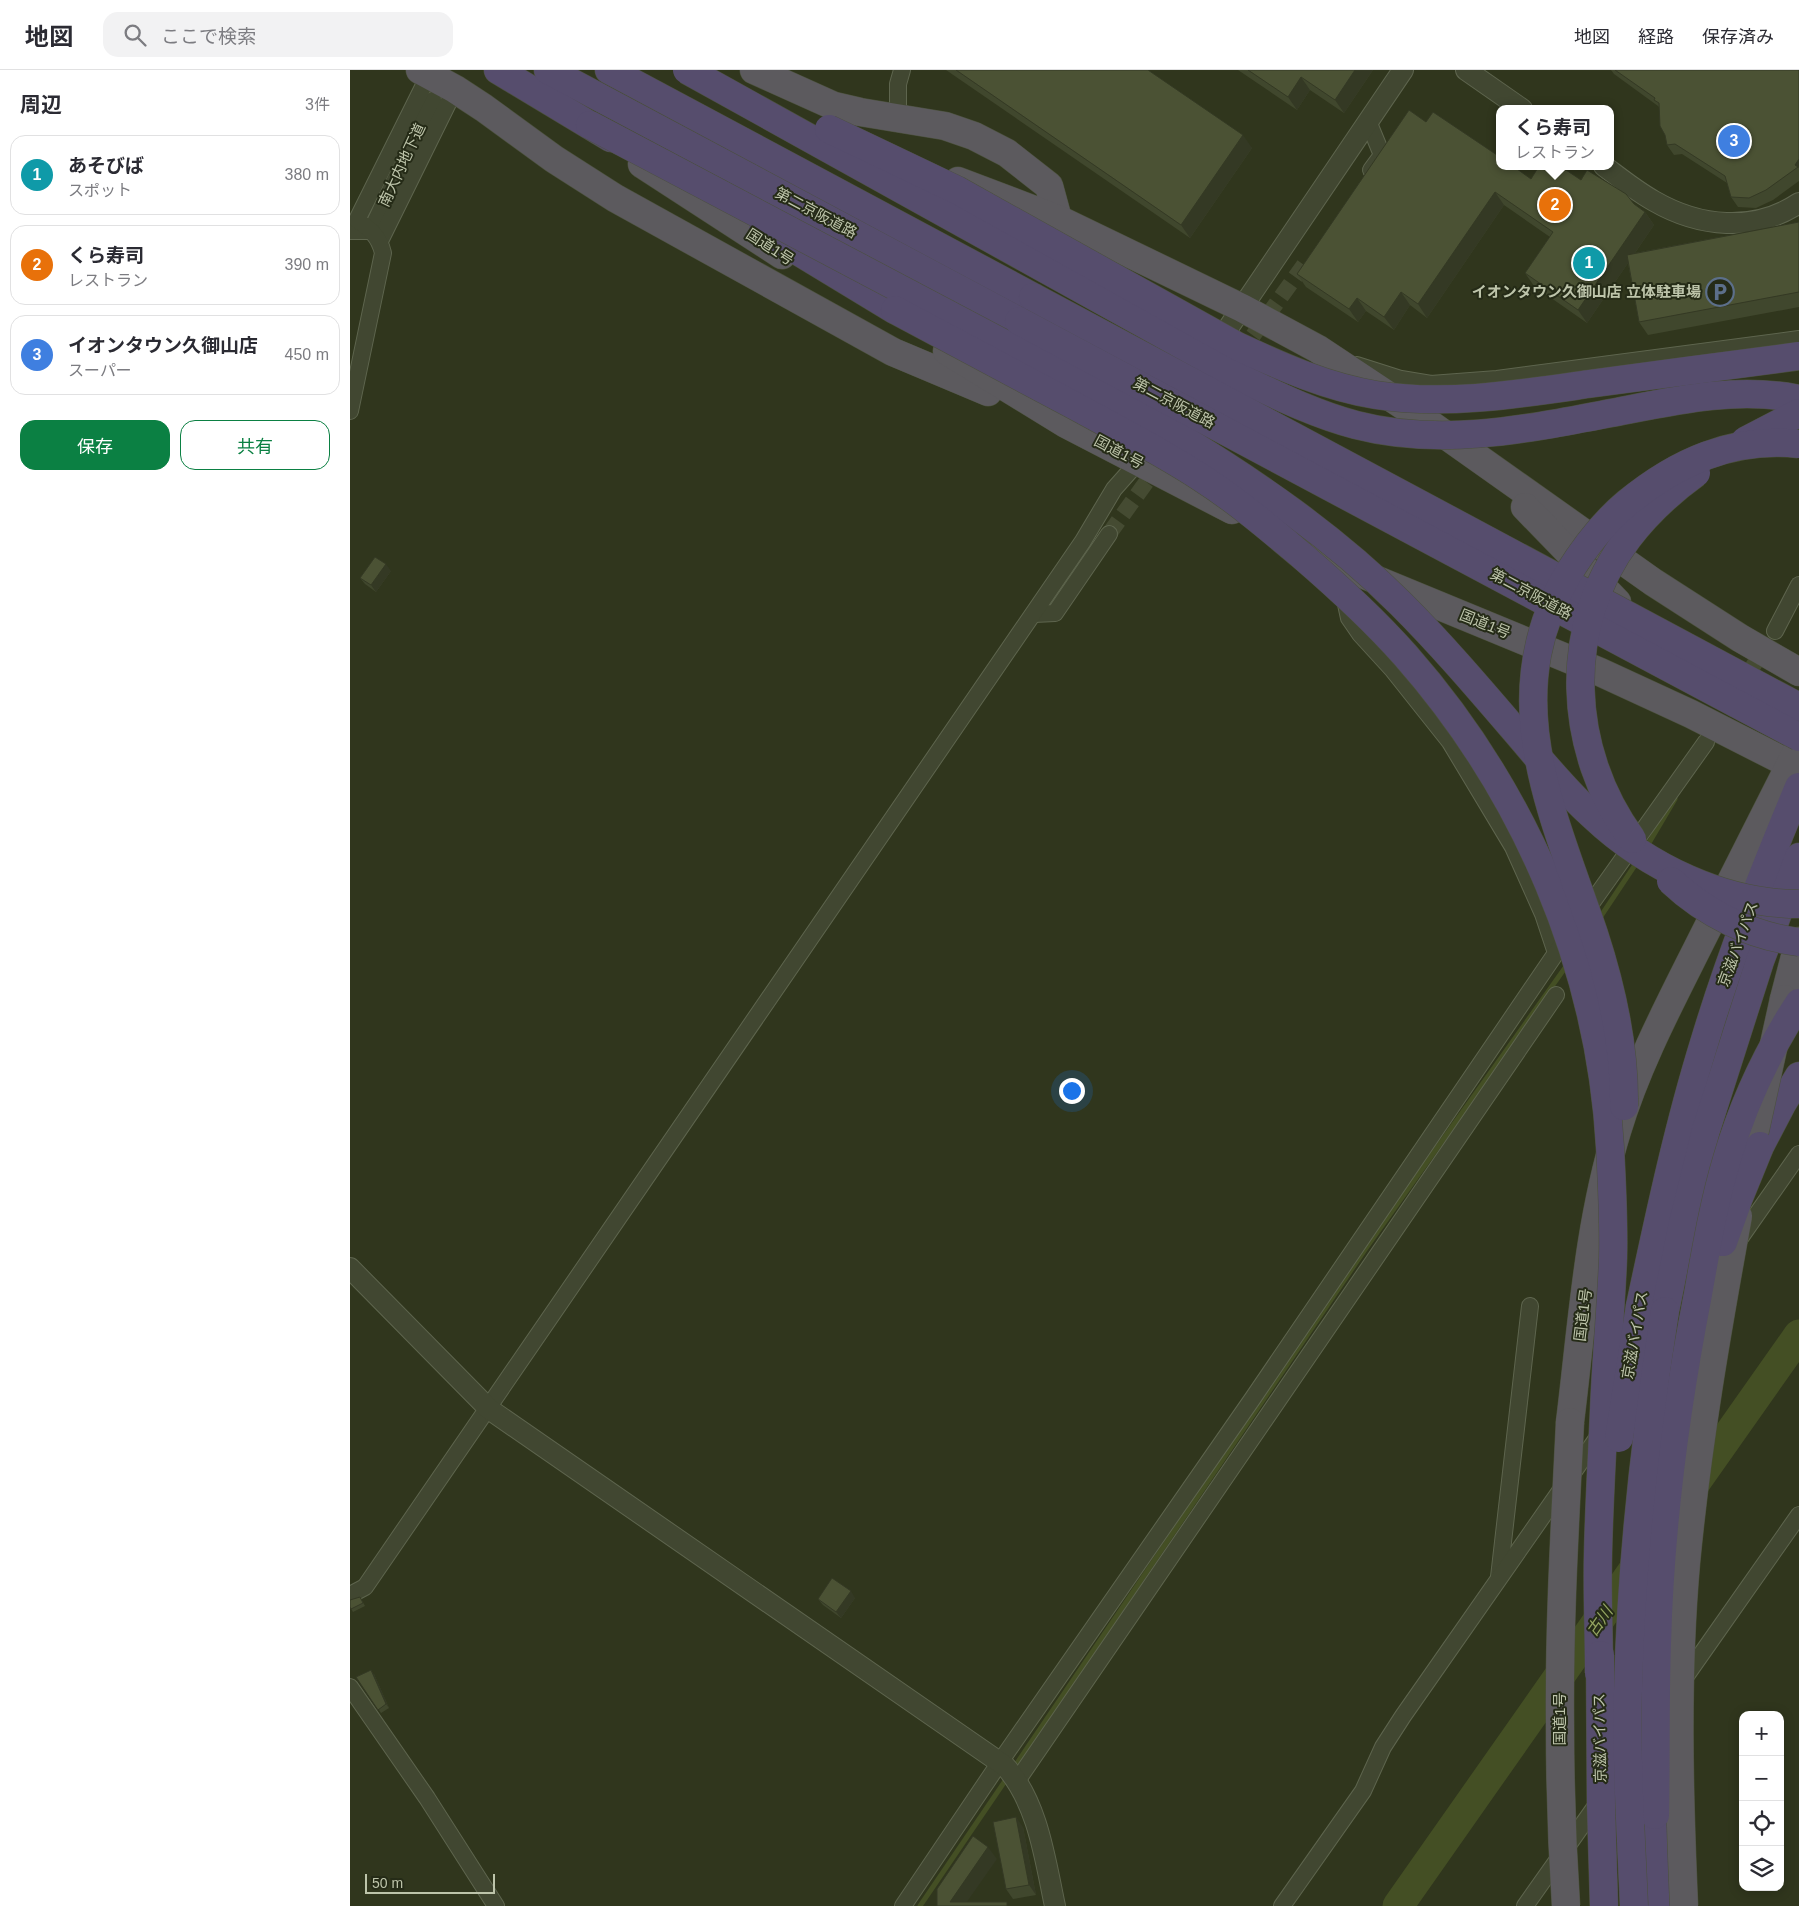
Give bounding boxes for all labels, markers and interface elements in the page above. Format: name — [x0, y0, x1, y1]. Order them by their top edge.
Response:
search box — [103, 12, 453, 57]
icon: search — [121, 21, 149, 49]
text: 地図 — [25, 23, 73, 50]
text: ここで検索 — [161, 26, 256, 47]
text: 地図 — [1574, 27, 1610, 47]
text: 経路 — [1638, 27, 1674, 47]
text: 保存済み — [1702, 27, 1774, 47]
text: 周辺 — [20, 93, 62, 116]
text: 3件 — [305, 96, 330, 113]
popup — [1496, 105, 1614, 170]
text: くら寿司 — [1515, 117, 1591, 138]
street label: 南大内地下道 — [375, 120, 428, 209]
pin: 3 — [1718, 122, 1750, 160]
text: レストラン — [1515, 144, 1595, 161]
text: あそびば — [68, 155, 144, 176]
text: 1 — [33, 166, 41, 183]
text: 380 m — [285, 166, 329, 183]
text: スポット — [68, 182, 132, 199]
street label: 第二京阪道路 — [773, 184, 860, 241]
pin: 2 — [1539, 186, 1571, 224]
street label: 国道1号 — [743, 225, 797, 268]
pin: 1 — [1573, 244, 1605, 282]
text: くら寿司 — [68, 245, 144, 266]
text: 2 — [33, 256, 41, 273]
text: 390 m — [285, 256, 329, 273]
text: レストラン — [68, 272, 148, 289]
parking icon: イオンタウン久御山店 立体駐車場 — [1705, 277, 1735, 307]
place label: イオンタウン久御山店 立体駐車場 — [1472, 283, 1701, 300]
text: イオンタウン久御山店 — [68, 335, 258, 356]
text: 3 — [33, 346, 41, 363]
text: 450 m — [285, 346, 329, 363]
text: スーパー — [68, 362, 132, 379]
street label: 第二京阪道路 — [1131, 374, 1218, 431]
button: 保存 — [20, 420, 170, 470]
button: 共有 — [180, 420, 330, 470]
street label: 国道1号 — [1092, 432, 1147, 472]
street label: 第二京阪道路 — [1488, 565, 1575, 622]
street label: 国道1号 — [1457, 606, 1513, 641]
street label: 京滋バイパス — [1714, 899, 1761, 989]
your location — [1059, 1078, 1085, 1104]
street label: 国道1号 — [1571, 1287, 1594, 1342]
street label: 京滋バイパス — [1618, 1289, 1651, 1381]
water label: 古川 — [1583, 1602, 1617, 1639]
street label: 国道1号 — [1551, 1692, 1568, 1746]
street label: 京滋バイパス — [1590, 1693, 1609, 1783]
map controls — [1739, 1711, 1784, 1891]
button: + — [1739, 1711, 1784, 1756]
button: − — [1739, 1756, 1784, 1801]
button: locate — [1739, 1801, 1784, 1846]
button: layers — [1739, 1846, 1784, 1891]
scale bar — [365, 1871, 495, 1894]
text: 50 m — [372, 1875, 403, 1891]

